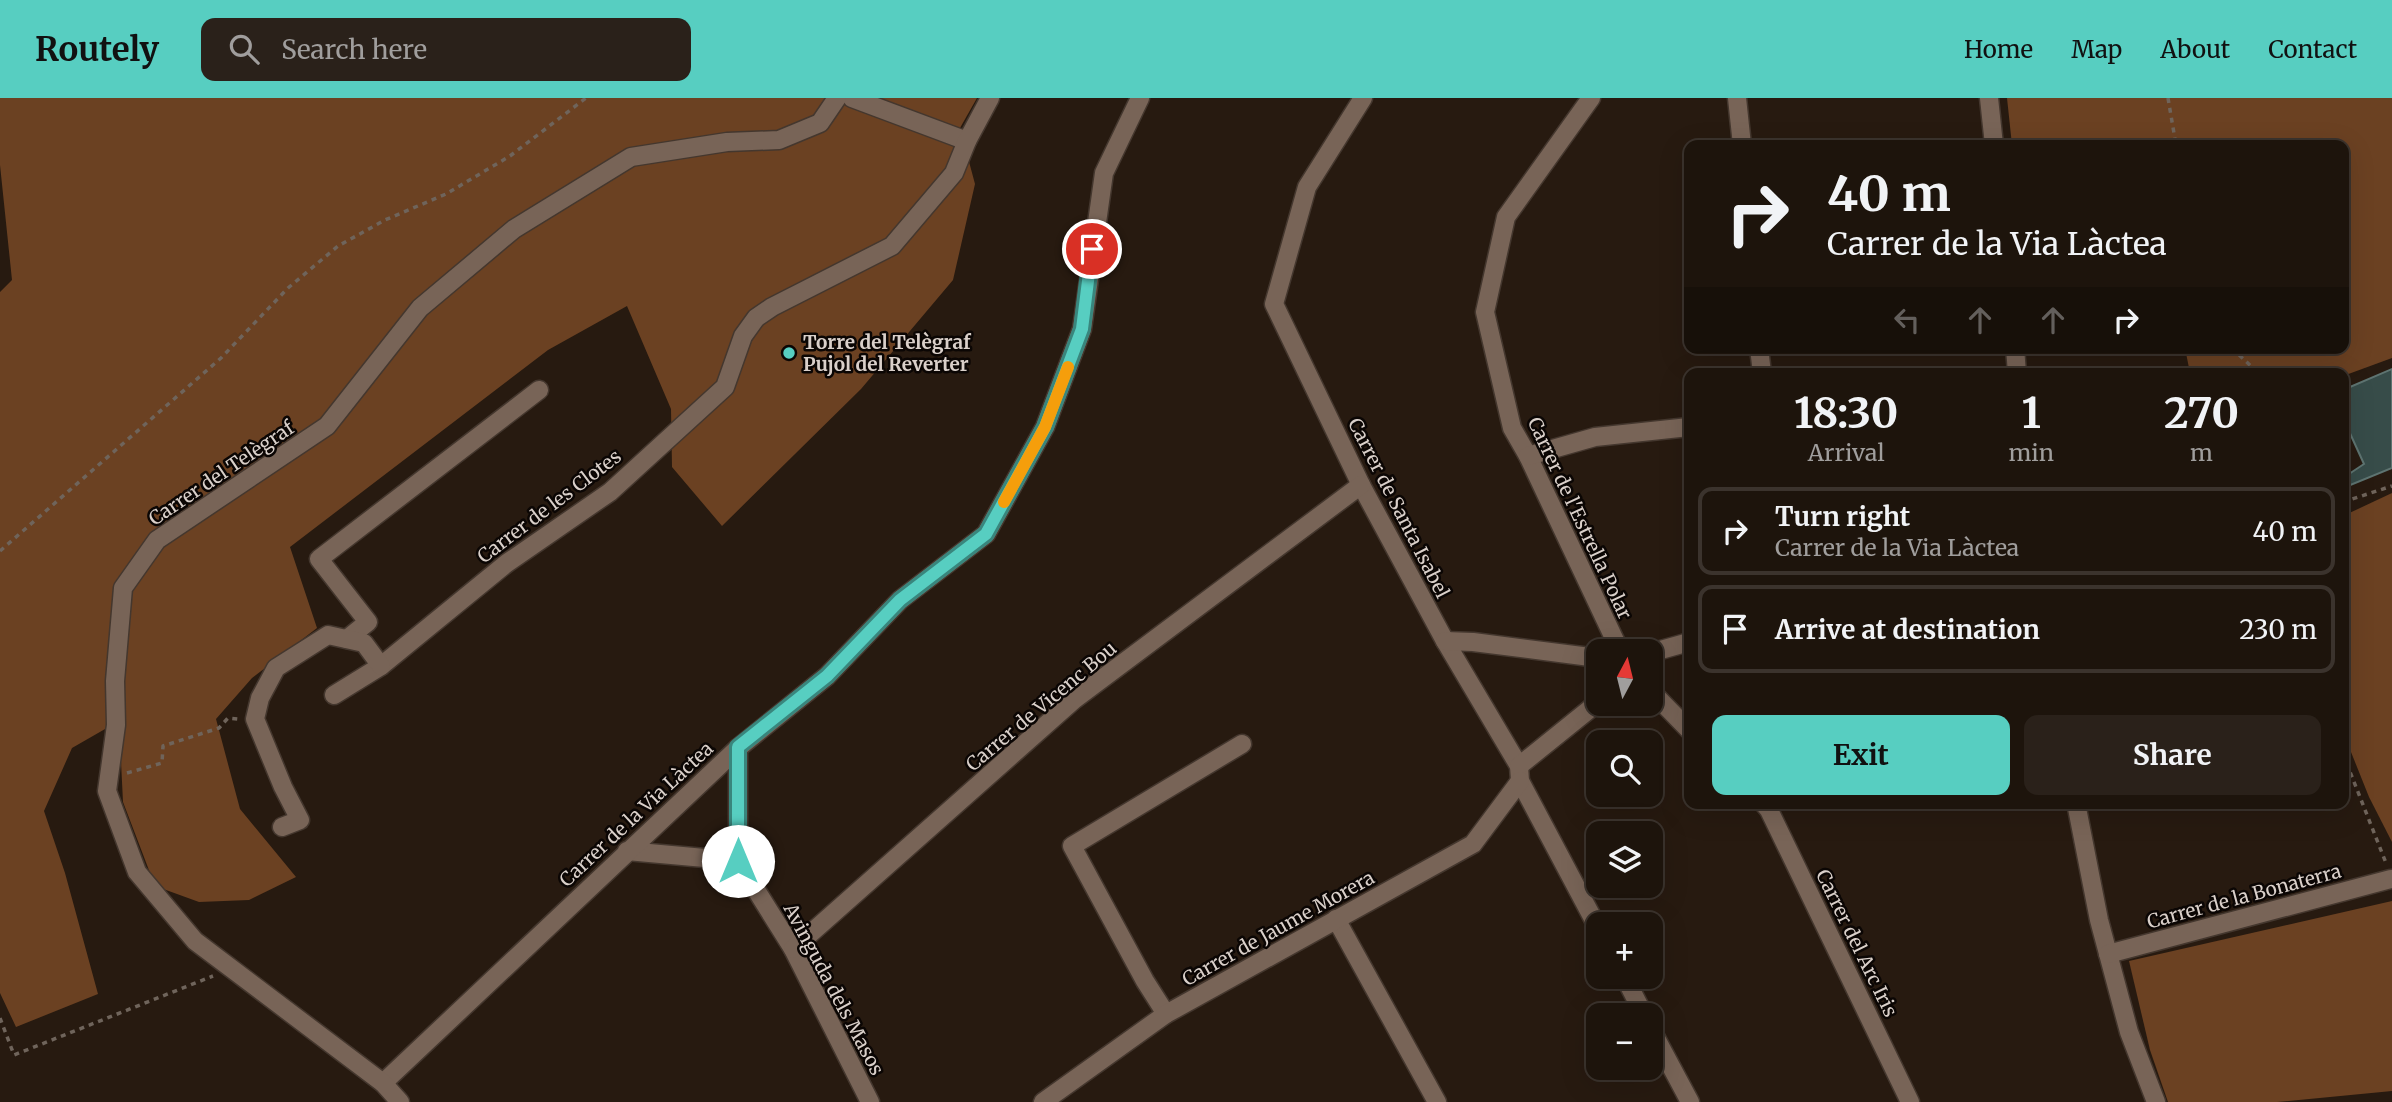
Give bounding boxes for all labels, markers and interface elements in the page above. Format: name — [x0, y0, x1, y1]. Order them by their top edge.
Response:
search box — [201, 18, 691, 81]
text: Routely — [35, 29, 159, 70]
icon: search — [225, 30, 263, 68]
text: Search here — [281, 33, 427, 66]
text: Home — [1964, 34, 2033, 65]
text: Map — [2071, 34, 2122, 65]
text: About — [2160, 34, 2230, 65]
text: Contact — [2268, 34, 2357, 65]
text: 40 m — [1827, 163, 1951, 224]
icon: right — [1712, 168, 1803, 259]
pin — [1062, 219, 1122, 279]
text: Carrer de la Via Làctea — [1827, 224, 2167, 264]
icon: arrive — [1073, 230, 1111, 268]
icon: left — [1888, 301, 1926, 339]
icon: ahead — [1961, 301, 1999, 339]
icon: ahead — [2034, 301, 2072, 339]
icon: right — [2107, 301, 2145, 339]
place label: Torre del Telègraf Pujol del Reverter — [803, 330, 972, 376]
marker: Torre del Telègraf Pujol del Reverter — [781, 345, 797, 361]
text: 18:30 — [1794, 387, 1898, 439]
text: 1 — [2021, 387, 2041, 439]
text: 270 — [2164, 387, 2239, 439]
street label: Carrer de l'Estrella Polar — [1523, 413, 1638, 623]
street label: Carrer de Santa Isabel — [1343, 414, 1455, 602]
street label: Carrer del Telègraf — [144, 415, 299, 530]
text: Arrival — [1808, 438, 1885, 467]
text: min — [2008, 438, 2054, 467]
text: m — [2190, 438, 2213, 467]
street label: Carrer de les Clotes — [472, 444, 626, 568]
text: Turn right — [1775, 500, 1910, 533]
icon: right — [1716, 512, 1754, 550]
text: 40 m — [2253, 515, 2317, 548]
text: Carrer de la Via Làctea — [1775, 533, 2019, 562]
icon: arrive — [1716, 610, 1754, 648]
text: Arrive at destination — [1775, 613, 2040, 646]
text: 230 m — [2239, 613, 2317, 646]
street label: Carrer de Vicenc Bou — [961, 636, 1121, 776]
north arrow — [1586, 639, 1662, 716]
map controls — [1586, 639, 1663, 1080]
button: Exit — [1712, 715, 2010, 795]
button: Share — [2024, 715, 2321, 795]
button: search — [1586, 730, 1663, 807]
street label: Carrer de la Via Làctea — [554, 736, 718, 892]
button: layers — [1586, 821, 1663, 898]
position arrow — [701, 824, 775, 898]
street label: Carrer de la Bonaterra — [2144, 859, 2344, 933]
street label: Carrer de Jaume Morera — [1178, 865, 1378, 991]
street label: Carrer del Arc Iris — [1811, 866, 1903, 1020]
street label: Avinguda dels Masos — [778, 898, 889, 1079]
button: + — [1586, 912, 1663, 989]
button: − — [1586, 1003, 1663, 1080]

